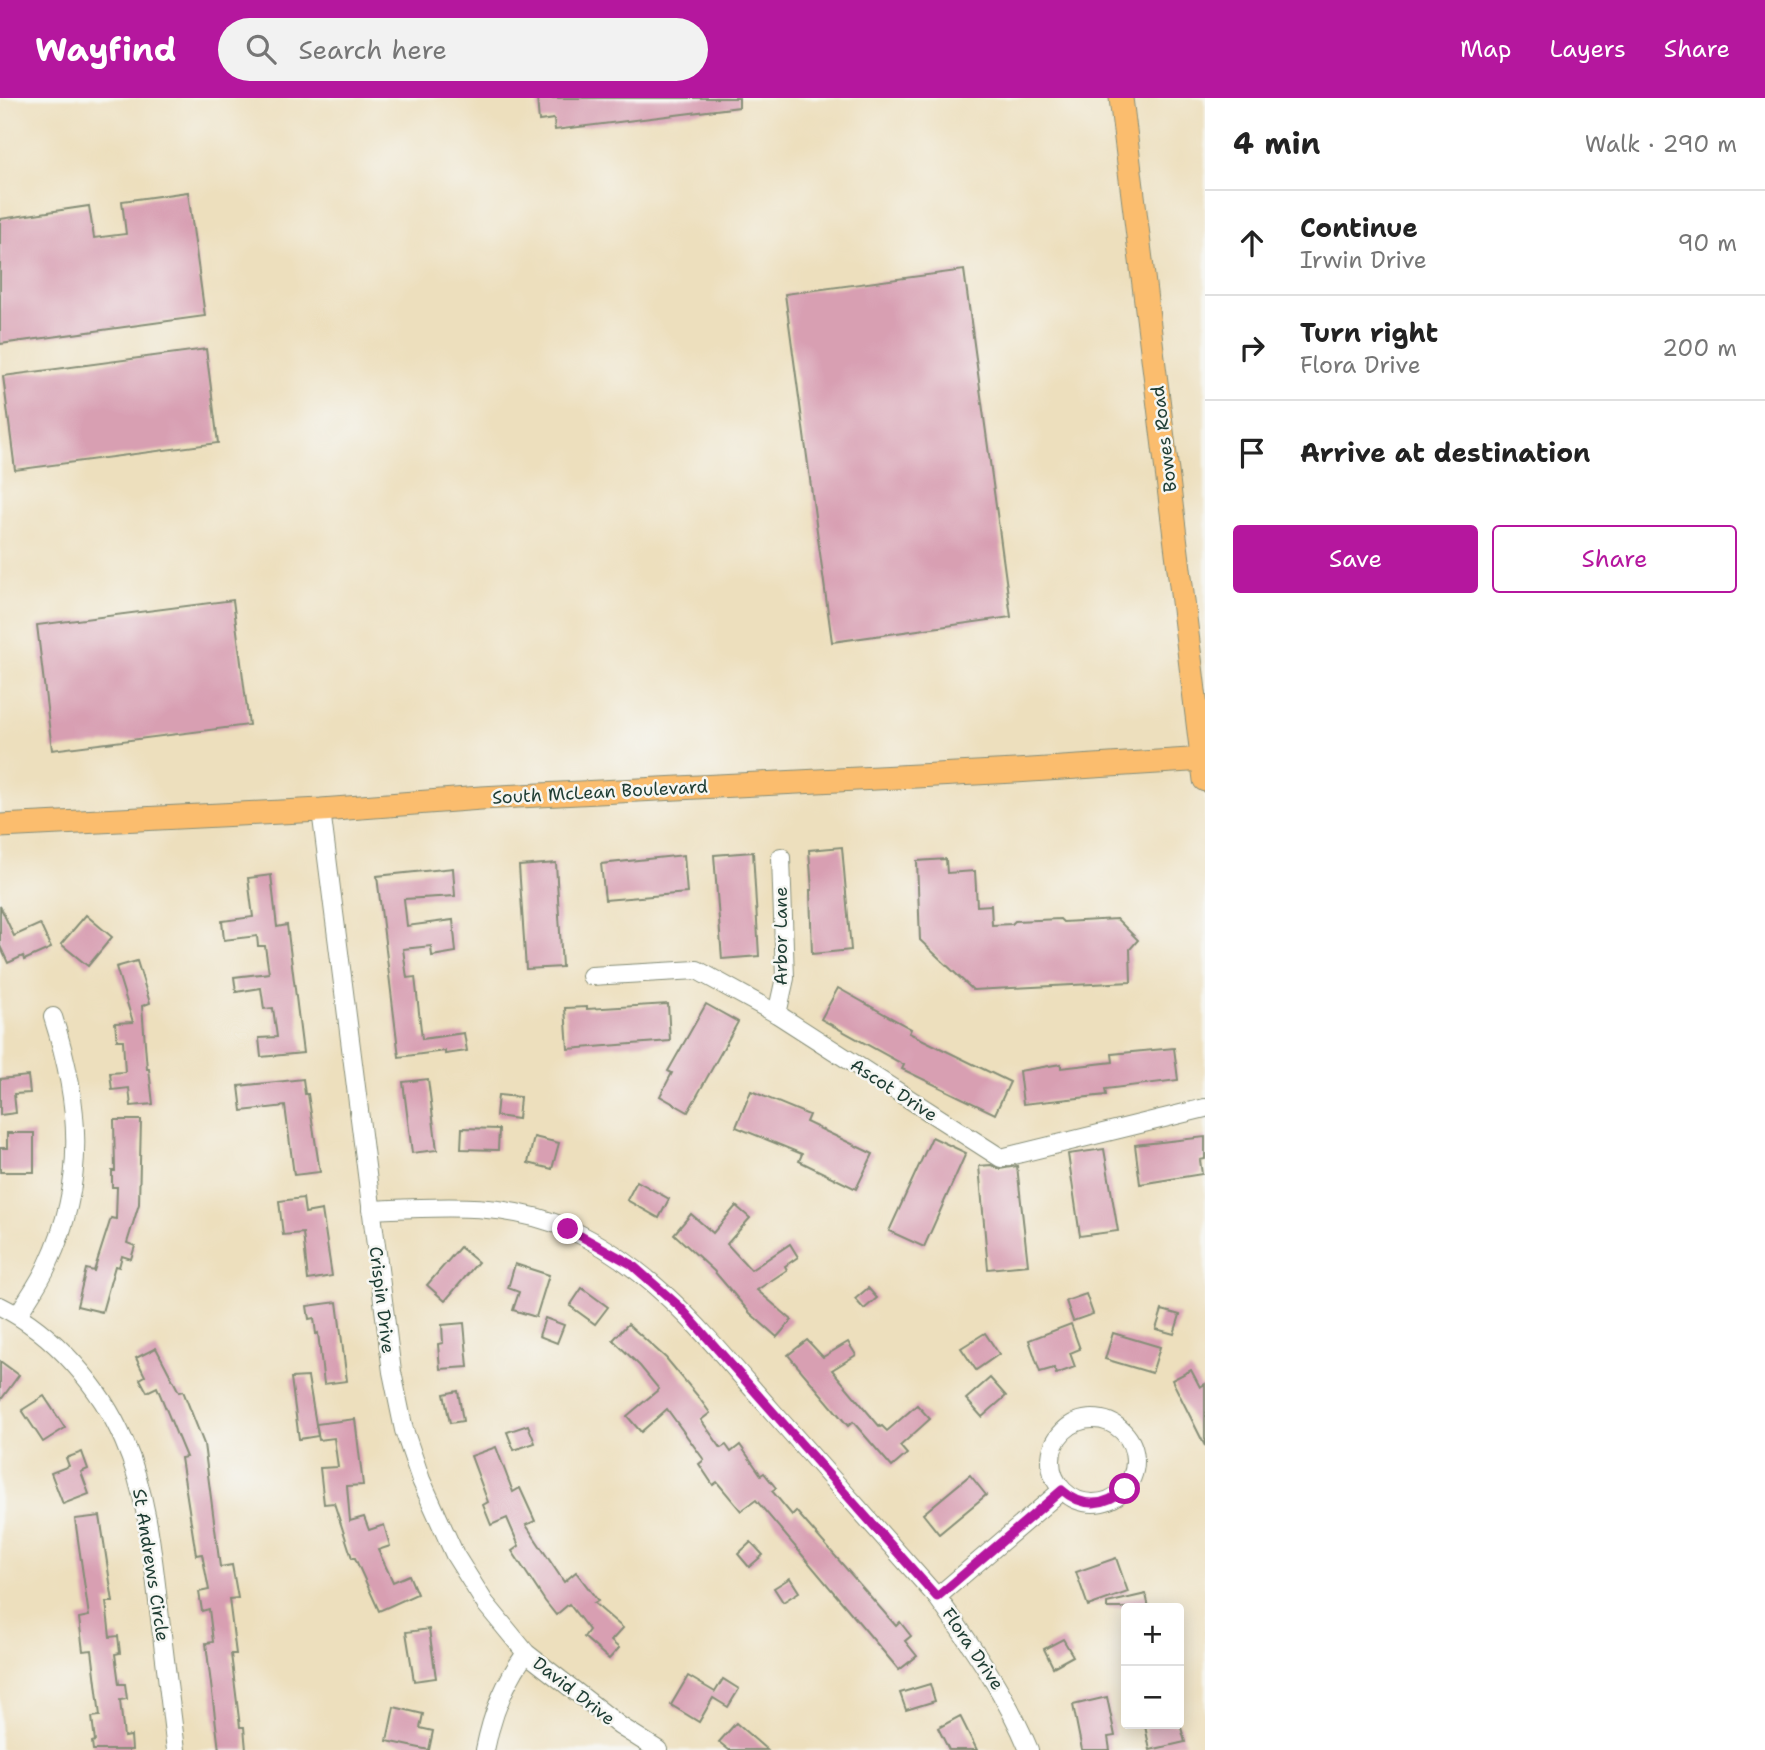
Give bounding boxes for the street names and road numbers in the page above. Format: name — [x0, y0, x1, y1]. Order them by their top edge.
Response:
street label: Bowes Road — [1146, 385, 1182, 493]
street label: South McLean Boulevard — [491, 774, 709, 810]
street label: Arbor Lane — [769, 887, 793, 985]
street label: Ascot Drive — [846, 1053, 942, 1127]
street label: Crispin Drive — [364, 1245, 400, 1355]
street label: St Andrews Circle — [127, 1487, 175, 1643]
street label: Flora Drive — [937, 1603, 1009, 1695]
street label: David Drive — [528, 1651, 620, 1731]

